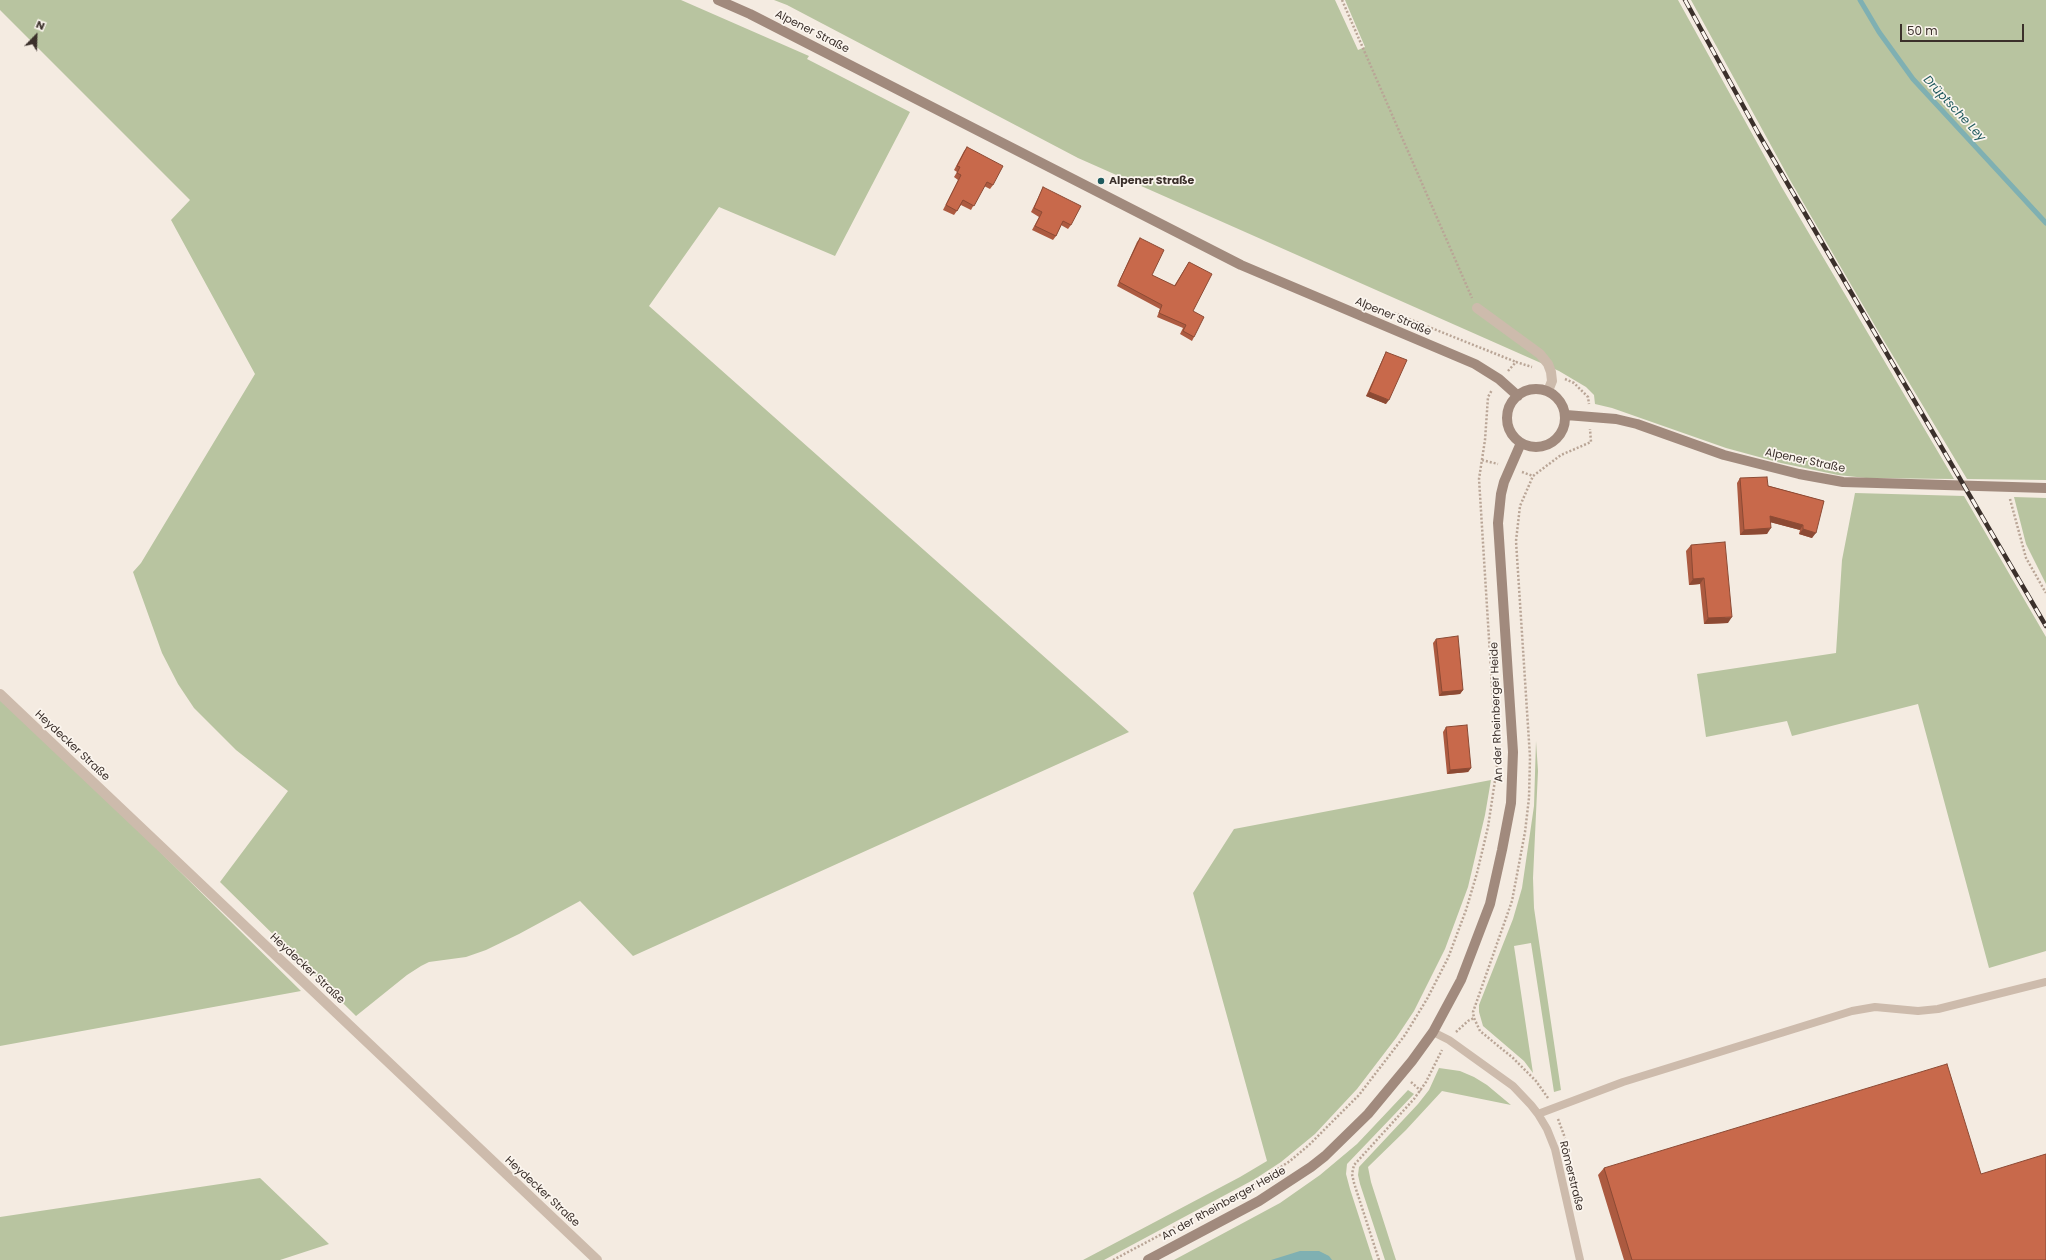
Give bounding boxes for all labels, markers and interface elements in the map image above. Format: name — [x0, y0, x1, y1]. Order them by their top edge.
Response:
street label: Alpener Straße — [773, 8, 851, 56]
north arrow — [16, 16, 56, 56]
text: N — [34, 16, 48, 34]
scale bar — [1902, 16, 2026, 42]
text: 50 m — [1907, 22, 1938, 39]
water label: Drüptsche Ley — [1920, 73, 1988, 145]
place label: Alpener Straße — [1109, 174, 1194, 188]
marker: Alpener Straße — [1096, 176, 1106, 186]
street label: Alpener Straße — [1353, 295, 1433, 339]
street label: Alpener Straße — [1764, 446, 1846, 476]
street label: An der Rheinberger Heide — [1488, 642, 1506, 782]
street label: Heydecker Straße — [32, 708, 112, 784]
street label: Heydecker Straße — [267, 931, 347, 1007]
street label: Römerstraße — [1556, 1140, 1586, 1212]
street label: Heydecker Straße — [502, 1154, 582, 1230]
street label: An der Rheinberger Heide — [1160, 1164, 1288, 1244]

